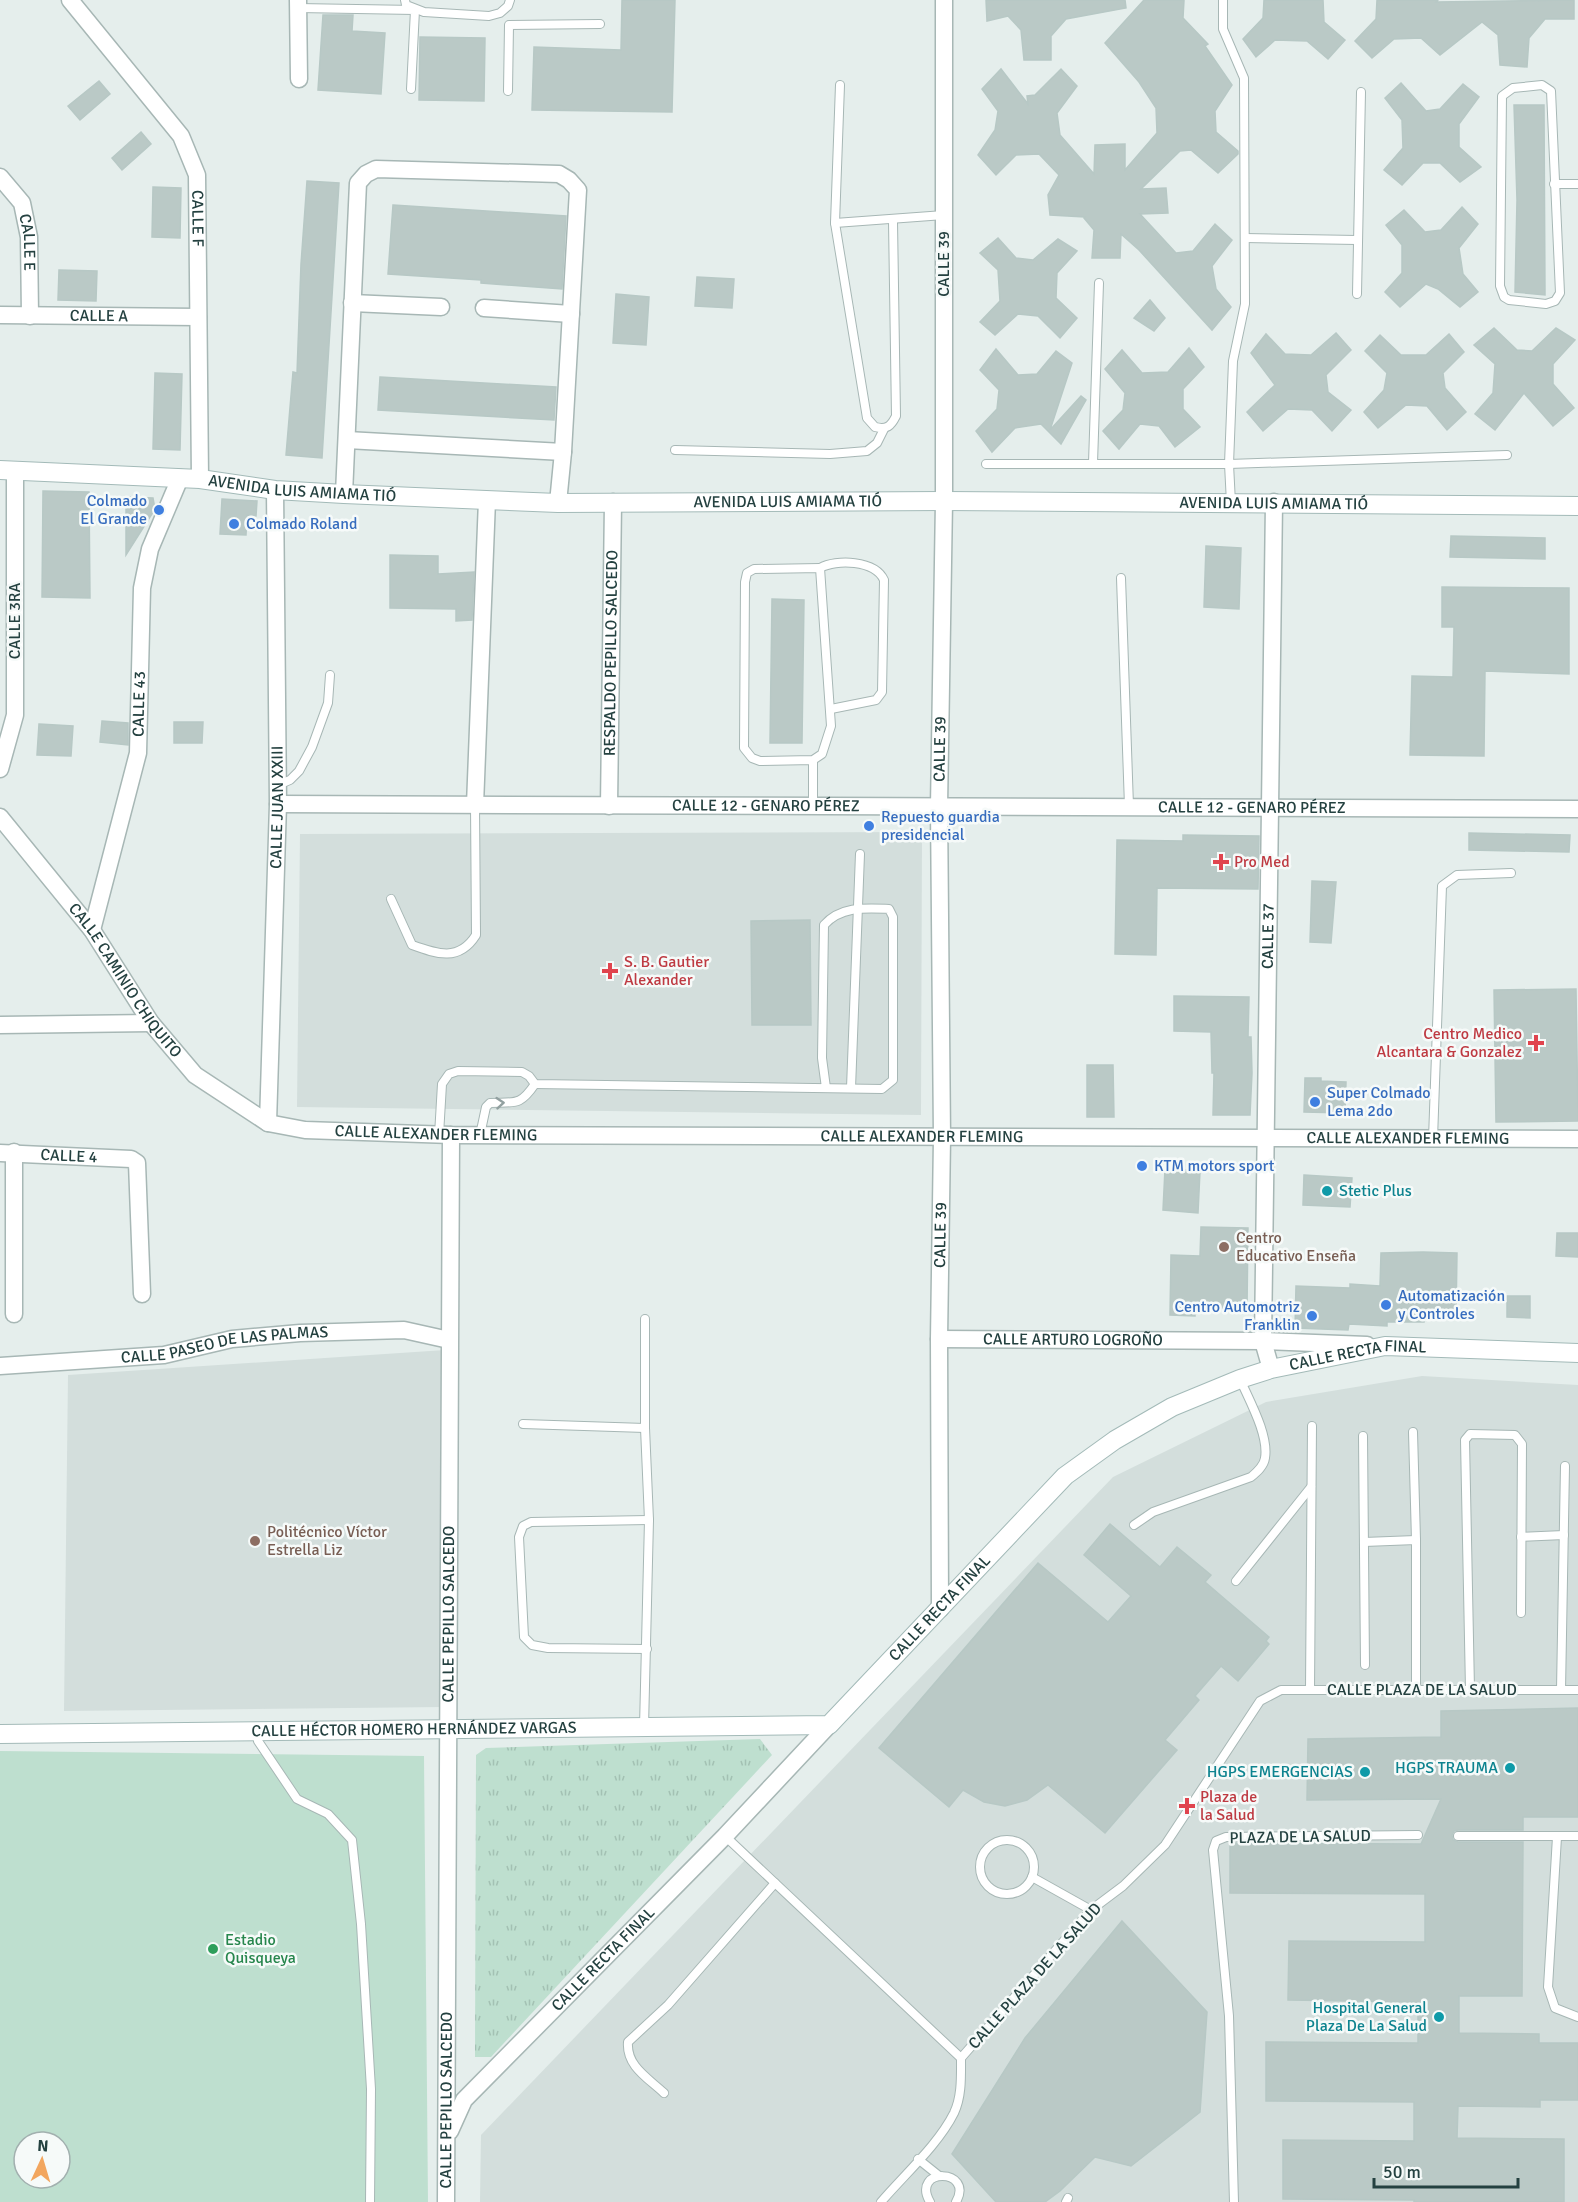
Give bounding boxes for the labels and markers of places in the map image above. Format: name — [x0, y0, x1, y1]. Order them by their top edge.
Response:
place label: Colmado El Grande — [80, 491, 147, 529]
marker: Colmado El Grande — [152, 503, 166, 517]
place label: Colmado Roland — [246, 514, 357, 534]
marker: Colmado Roland — [227, 517, 241, 531]
place label: Repuesto guardia presidencial — [881, 807, 1000, 845]
marker: Repuesto guardia presidencial — [862, 819, 876, 833]
place label: Pro Med — [1234, 852, 1290, 872]
marker: Pro Med — [1212, 853, 1230, 871]
place label: S. B. Gautier Alexander — [624, 952, 709, 990]
marker: S. B. Gautier Alexander — [601, 962, 619, 980]
place label: Centro Medico Alcantara & Gonzalez — [1377, 1024, 1522, 1062]
marker: Centro Medico Alcantara & Gonzalez — [1527, 1034, 1545, 1052]
place label: Super Colmado Lema 2do — [1327, 1083, 1431, 1121]
marker: Super Colmado Lema 2do — [1308, 1095, 1322, 1109]
place label: KTM motors sport — [1154, 1156, 1275, 1176]
marker: KTM motors sport — [1135, 1159, 1149, 1173]
place label: Stetic Plus — [1339, 1181, 1412, 1201]
marker: Stetic Plus — [1320, 1184, 1334, 1198]
place label: Centro Educativo Enseña — [1236, 1228, 1356, 1266]
marker: Centro Educativo Enseña — [1217, 1240, 1231, 1254]
place label: Automatización y Controles — [1398, 1286, 1505, 1324]
place label: Centro Automotriz Franklin — [1174, 1297, 1300, 1335]
marker: Automatización y Controles — [1379, 1298, 1393, 1312]
marker: Centro Automotriz Franklin — [1305, 1309, 1319, 1323]
place label: Politécnico Víctor Estrella Liz — [267, 1522, 387, 1560]
marker: Politécnico Víctor Estrella Liz — [248, 1534, 262, 1548]
place label: HGPS TRAUMA — [1395, 1758, 1498, 1778]
marker: HGPS TRAUMA — [1503, 1761, 1517, 1775]
place label: HGPS EMERGENCIAS — [1207, 1762, 1353, 1782]
marker: HGPS EMERGENCIAS — [1358, 1765, 1372, 1779]
place label: Plaza de la Salud — [1200, 1787, 1257, 1825]
marker: Plaza de la Salud — [1178, 1797, 1196, 1815]
place label: Estadio Quisqueya — [225, 1930, 296, 1968]
marker: Estadio Quisqueya — [206, 1942, 220, 1956]
place label: Hospital General Plaza De La Salud — [1306, 1998, 1427, 2036]
marker: Hospital General Plaza De La Salud — [1432, 2010, 1446, 2024]

